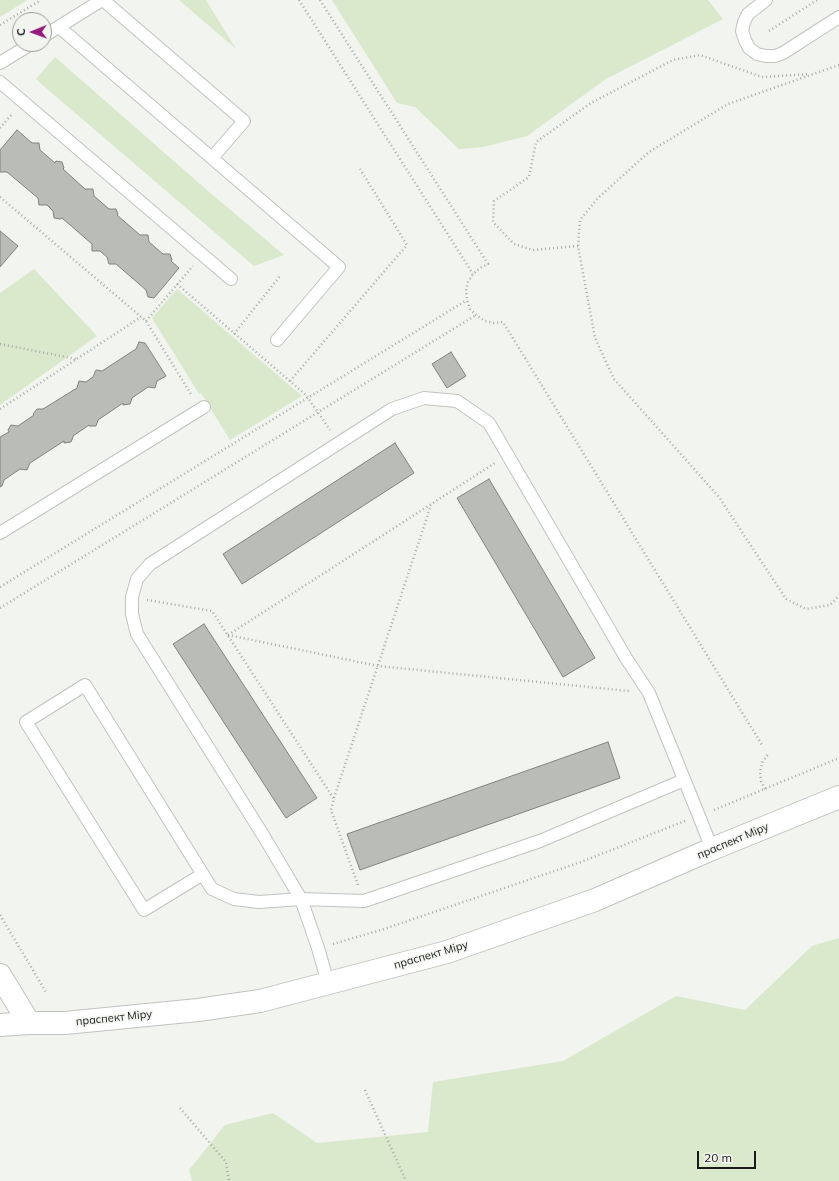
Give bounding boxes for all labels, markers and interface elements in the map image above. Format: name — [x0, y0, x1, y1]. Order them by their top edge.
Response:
north arrow — [12, 12, 52, 52]
text: С — [14, 28, 28, 36]
street label: праспект Міру — [695, 820, 771, 862]
street label: праспект Міру — [392, 938, 470, 972]
street label: праспект Міру — [75, 1007, 153, 1029]
scale bar — [699, 1143, 758, 1169]
text: 20 m — [704, 1150, 732, 1165]

